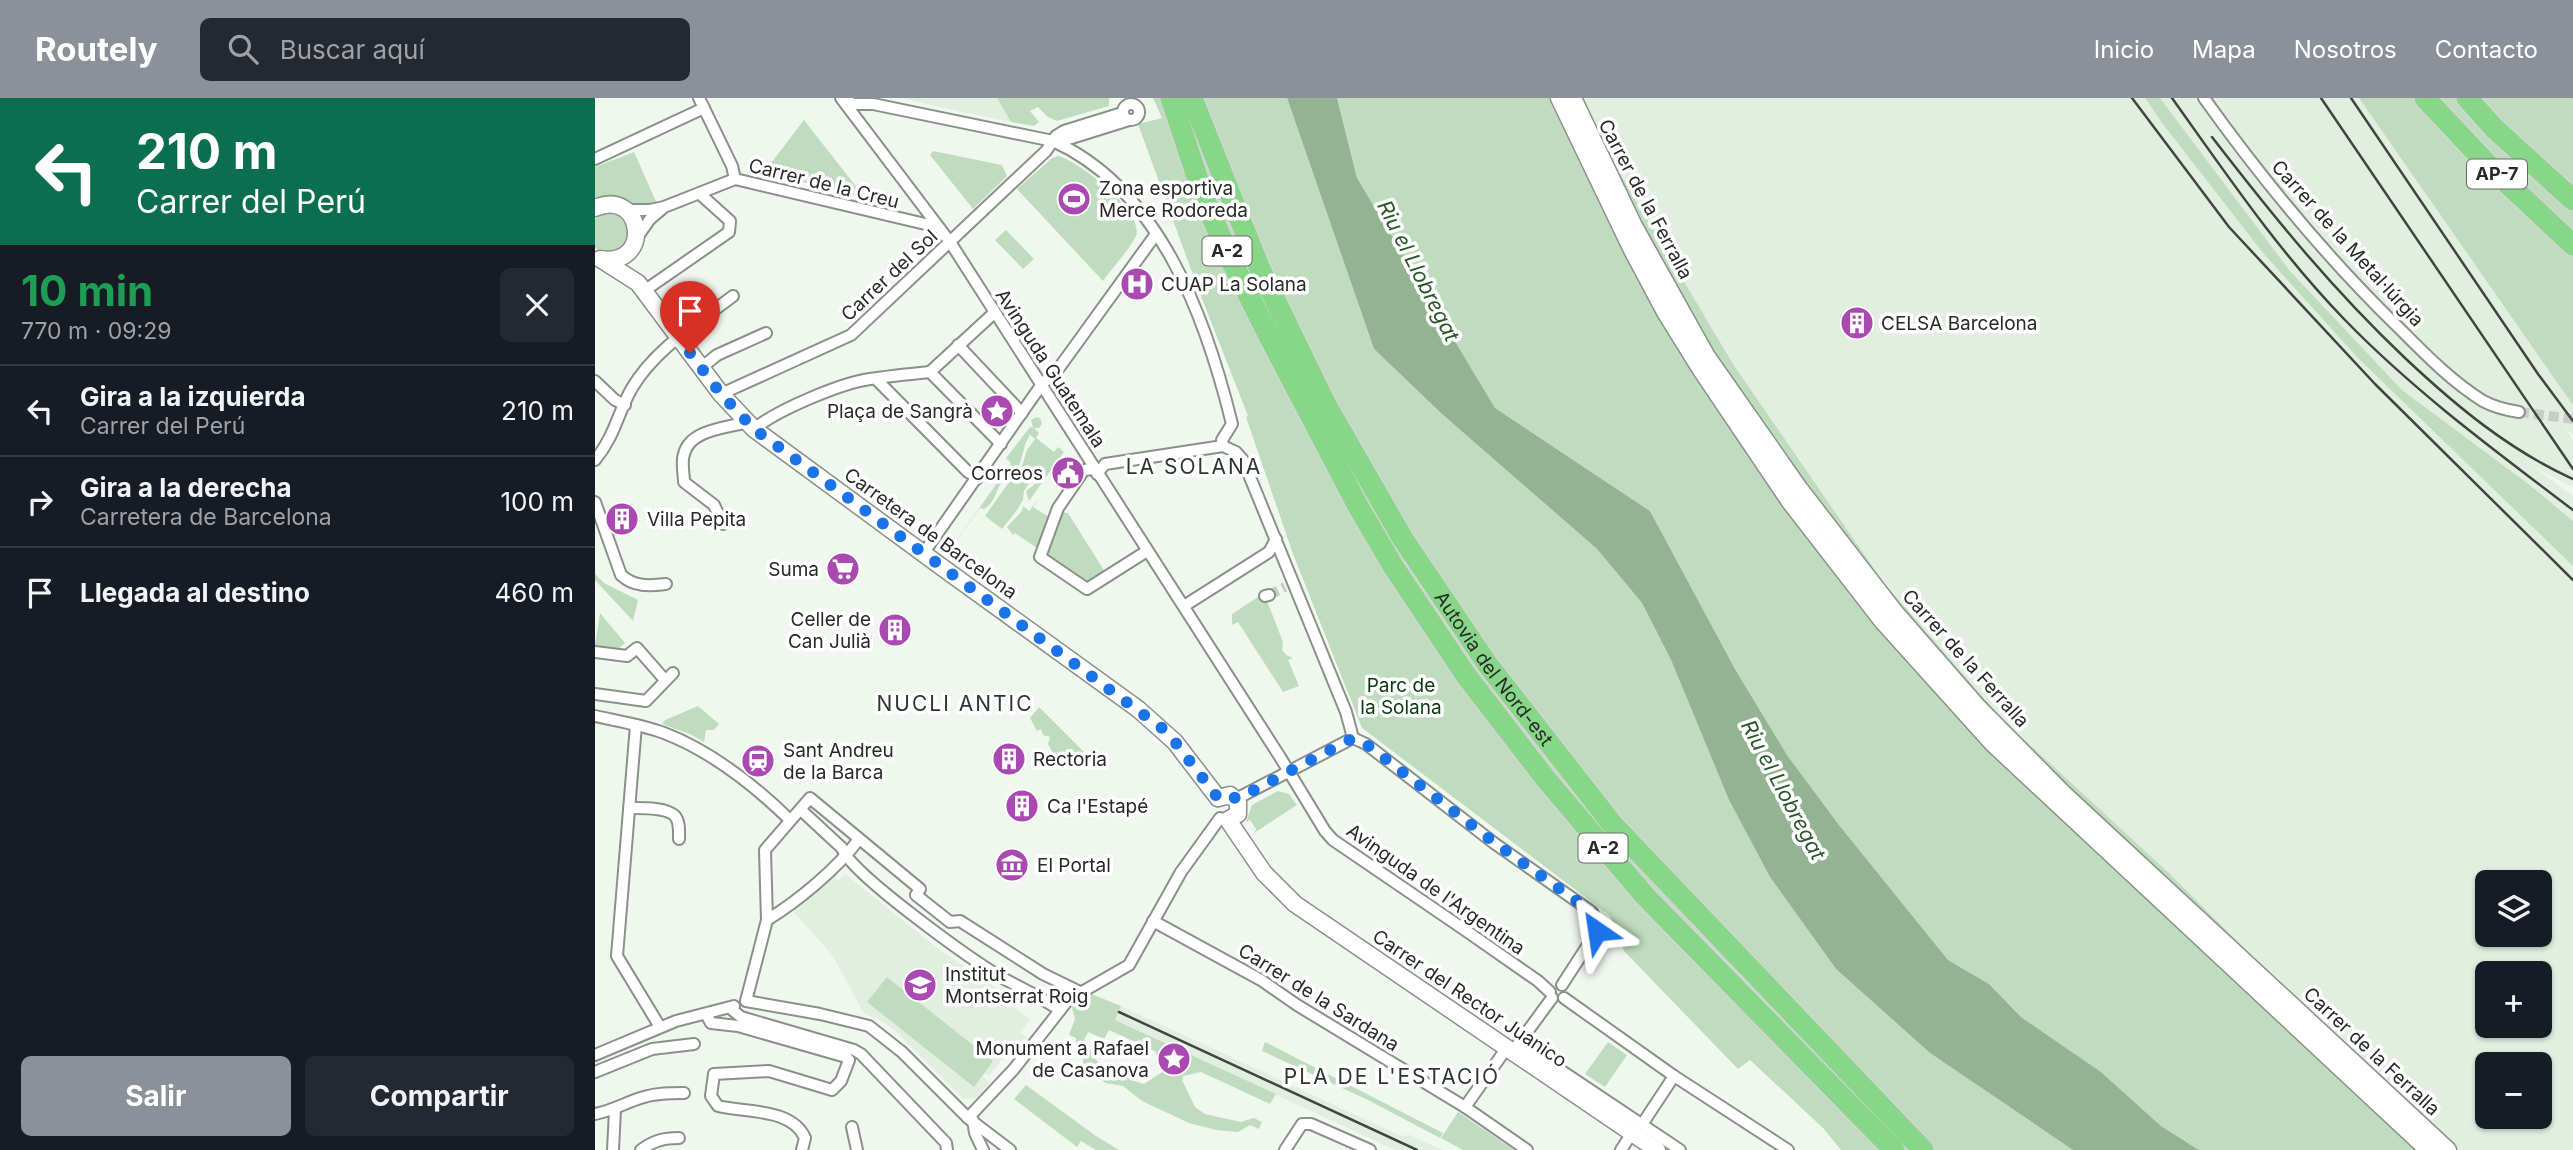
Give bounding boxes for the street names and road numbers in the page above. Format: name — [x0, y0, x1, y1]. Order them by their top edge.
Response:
street label: Carrer de la Ferralla — [1594, 115, 1697, 283]
street label: Carrer de la Creu — [746, 154, 901, 213]
street label: Carrer de la Metal·lúrgia — [2267, 155, 2428, 331]
road number: AP-7 — [2467, 160, 2527, 188]
street label: Carrer del Sol — [836, 225, 942, 326]
road number: A-2 — [1203, 236, 1251, 266]
street label: Avinguda Guatemala — [991, 285, 1111, 452]
street label: Carretera de Barcelona — [840, 463, 1022, 604]
street label: Carrer de la Ferralla — [1898, 585, 2034, 732]
street label: Autovia del Nord-est — [1430, 587, 1558, 750]
street label: Avinguda de l'Argentina — [1342, 819, 1529, 960]
road number: A-2 — [1579, 834, 1627, 862]
street label: Carrer del Rector Juanico — [1368, 925, 1571, 1072]
street label: Carrer de la Sardana — [1234, 939, 1403, 1056]
street label: Carrer de la Ferralla — [2299, 982, 2445, 1120]

